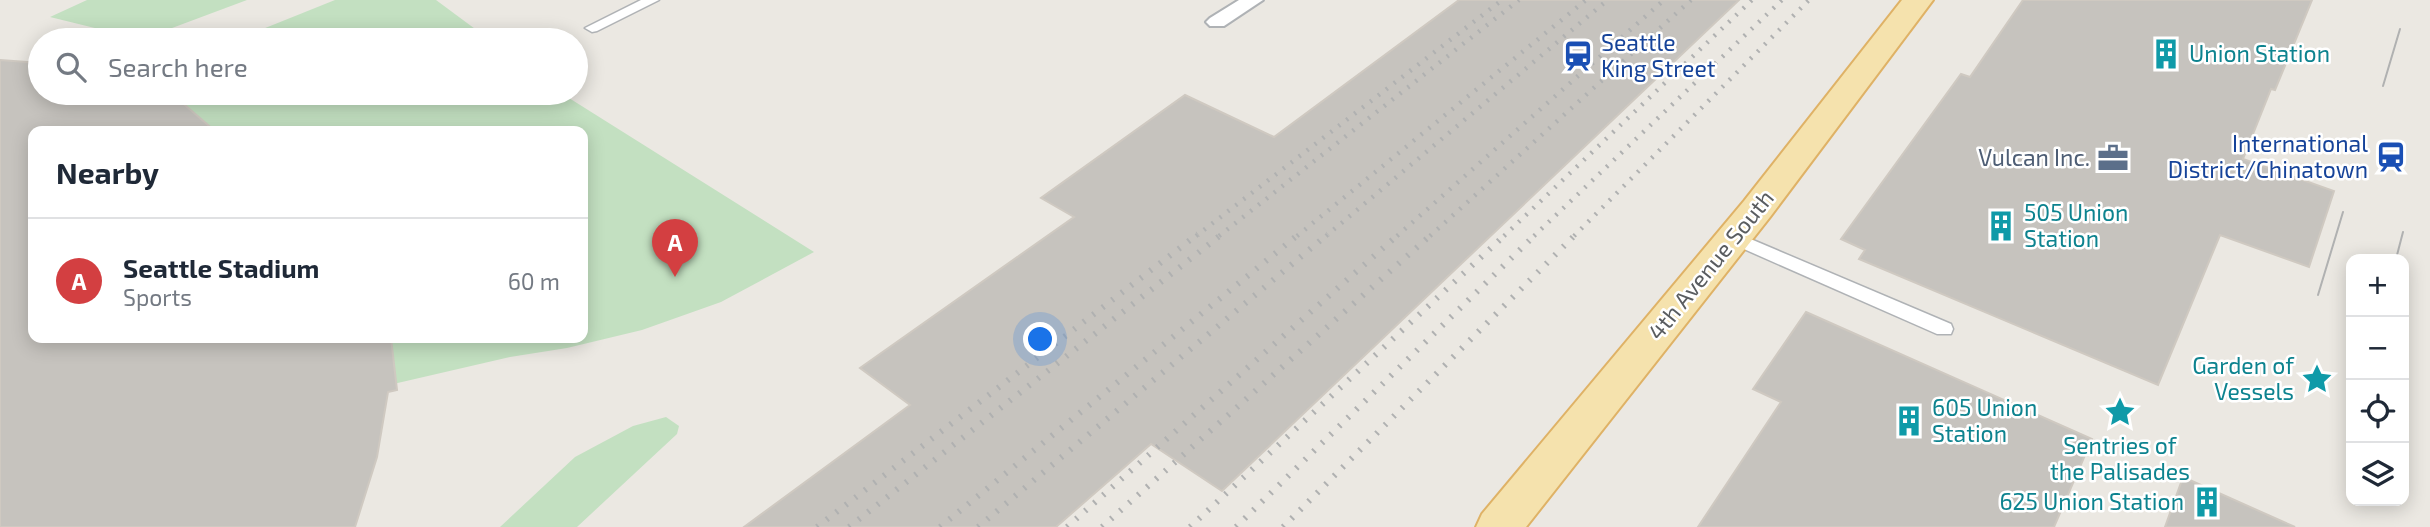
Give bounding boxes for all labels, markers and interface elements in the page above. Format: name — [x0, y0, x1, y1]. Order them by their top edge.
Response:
search box — [28, 28, 588, 105]
place label: Seattle King Street — [1601, 28, 1716, 82]
building icon: Union Station — [2149, 37, 2183, 71]
station icon: Seattle King Street — [1561, 39, 1595, 73]
place label: Union Station — [2189, 39, 2330, 67]
icon: search — [52, 48, 90, 86]
text: Search here — [108, 51, 248, 82]
place label: International District/Chinatown — [2168, 129, 2368, 183]
station icon: International District/Chinatown — [2374, 140, 2408, 174]
office icon: Vulcan Inc. — [2096, 141, 2130, 175]
place label: Vulcan Inc. — [1978, 143, 2090, 171]
text: Nearby — [56, 154, 159, 190]
street label: 4th Avenue South — [1641, 184, 1779, 345]
place label: 505 Union Station — [2024, 198, 2128, 252]
building icon: 505 Union Station — [1984, 209, 2018, 243]
pin: A — [652, 219, 698, 277]
text: Seattle Stadium — [123, 252, 320, 283]
map controls — [2346, 254, 2409, 506]
button: + — [2346, 254, 2409, 317]
text: A — [71, 267, 87, 295]
text: 60 m — [508, 267, 560, 295]
text: Sports — [123, 283, 192, 311]
button: − — [2346, 317, 2409, 380]
your location — [1023, 322, 1057, 356]
place label: Garden of Vessels — [2192, 351, 2295, 405]
place icon: Garden of Vessels — [2300, 362, 2334, 396]
button: locate — [2346, 380, 2409, 443]
place label: 605 Union Station — [1932, 393, 2037, 447]
place icon: Sentries of the Palisades — [2103, 395, 2137, 429]
building icon: 605 Union Station — [1892, 404, 1926, 438]
place label: Sentries of the Palisades — [2050, 431, 2190, 485]
button: layers — [2346, 443, 2409, 506]
building icon: 625 Union Station — [2190, 485, 2224, 519]
place label: 625 Union Station — [1999, 487, 2184, 515]

